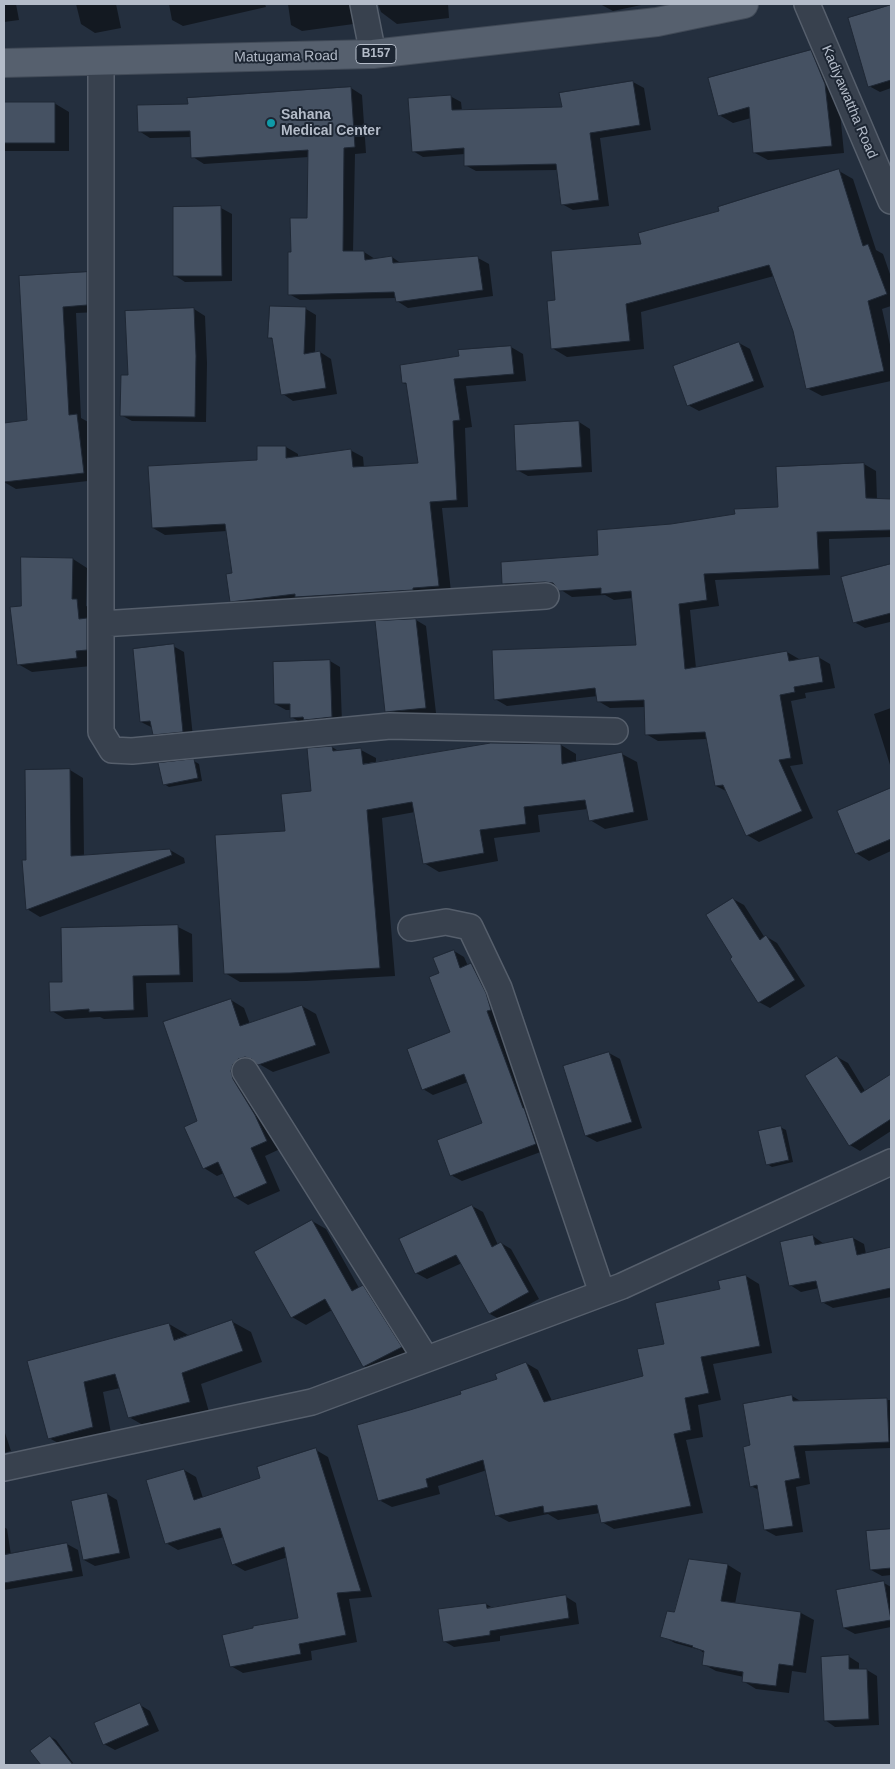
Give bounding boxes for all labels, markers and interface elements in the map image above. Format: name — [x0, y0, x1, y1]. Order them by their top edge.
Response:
street label: Kadiyawattha Road — [818, 43, 880, 161]
road number: B157 — [356, 44, 396, 64]
street label: Matugama Road — [234, 48, 338, 66]
place label: Sahana Medical Center — [281, 107, 381, 140]
marker: Sahana Medical Center — [265, 117, 277, 129]

